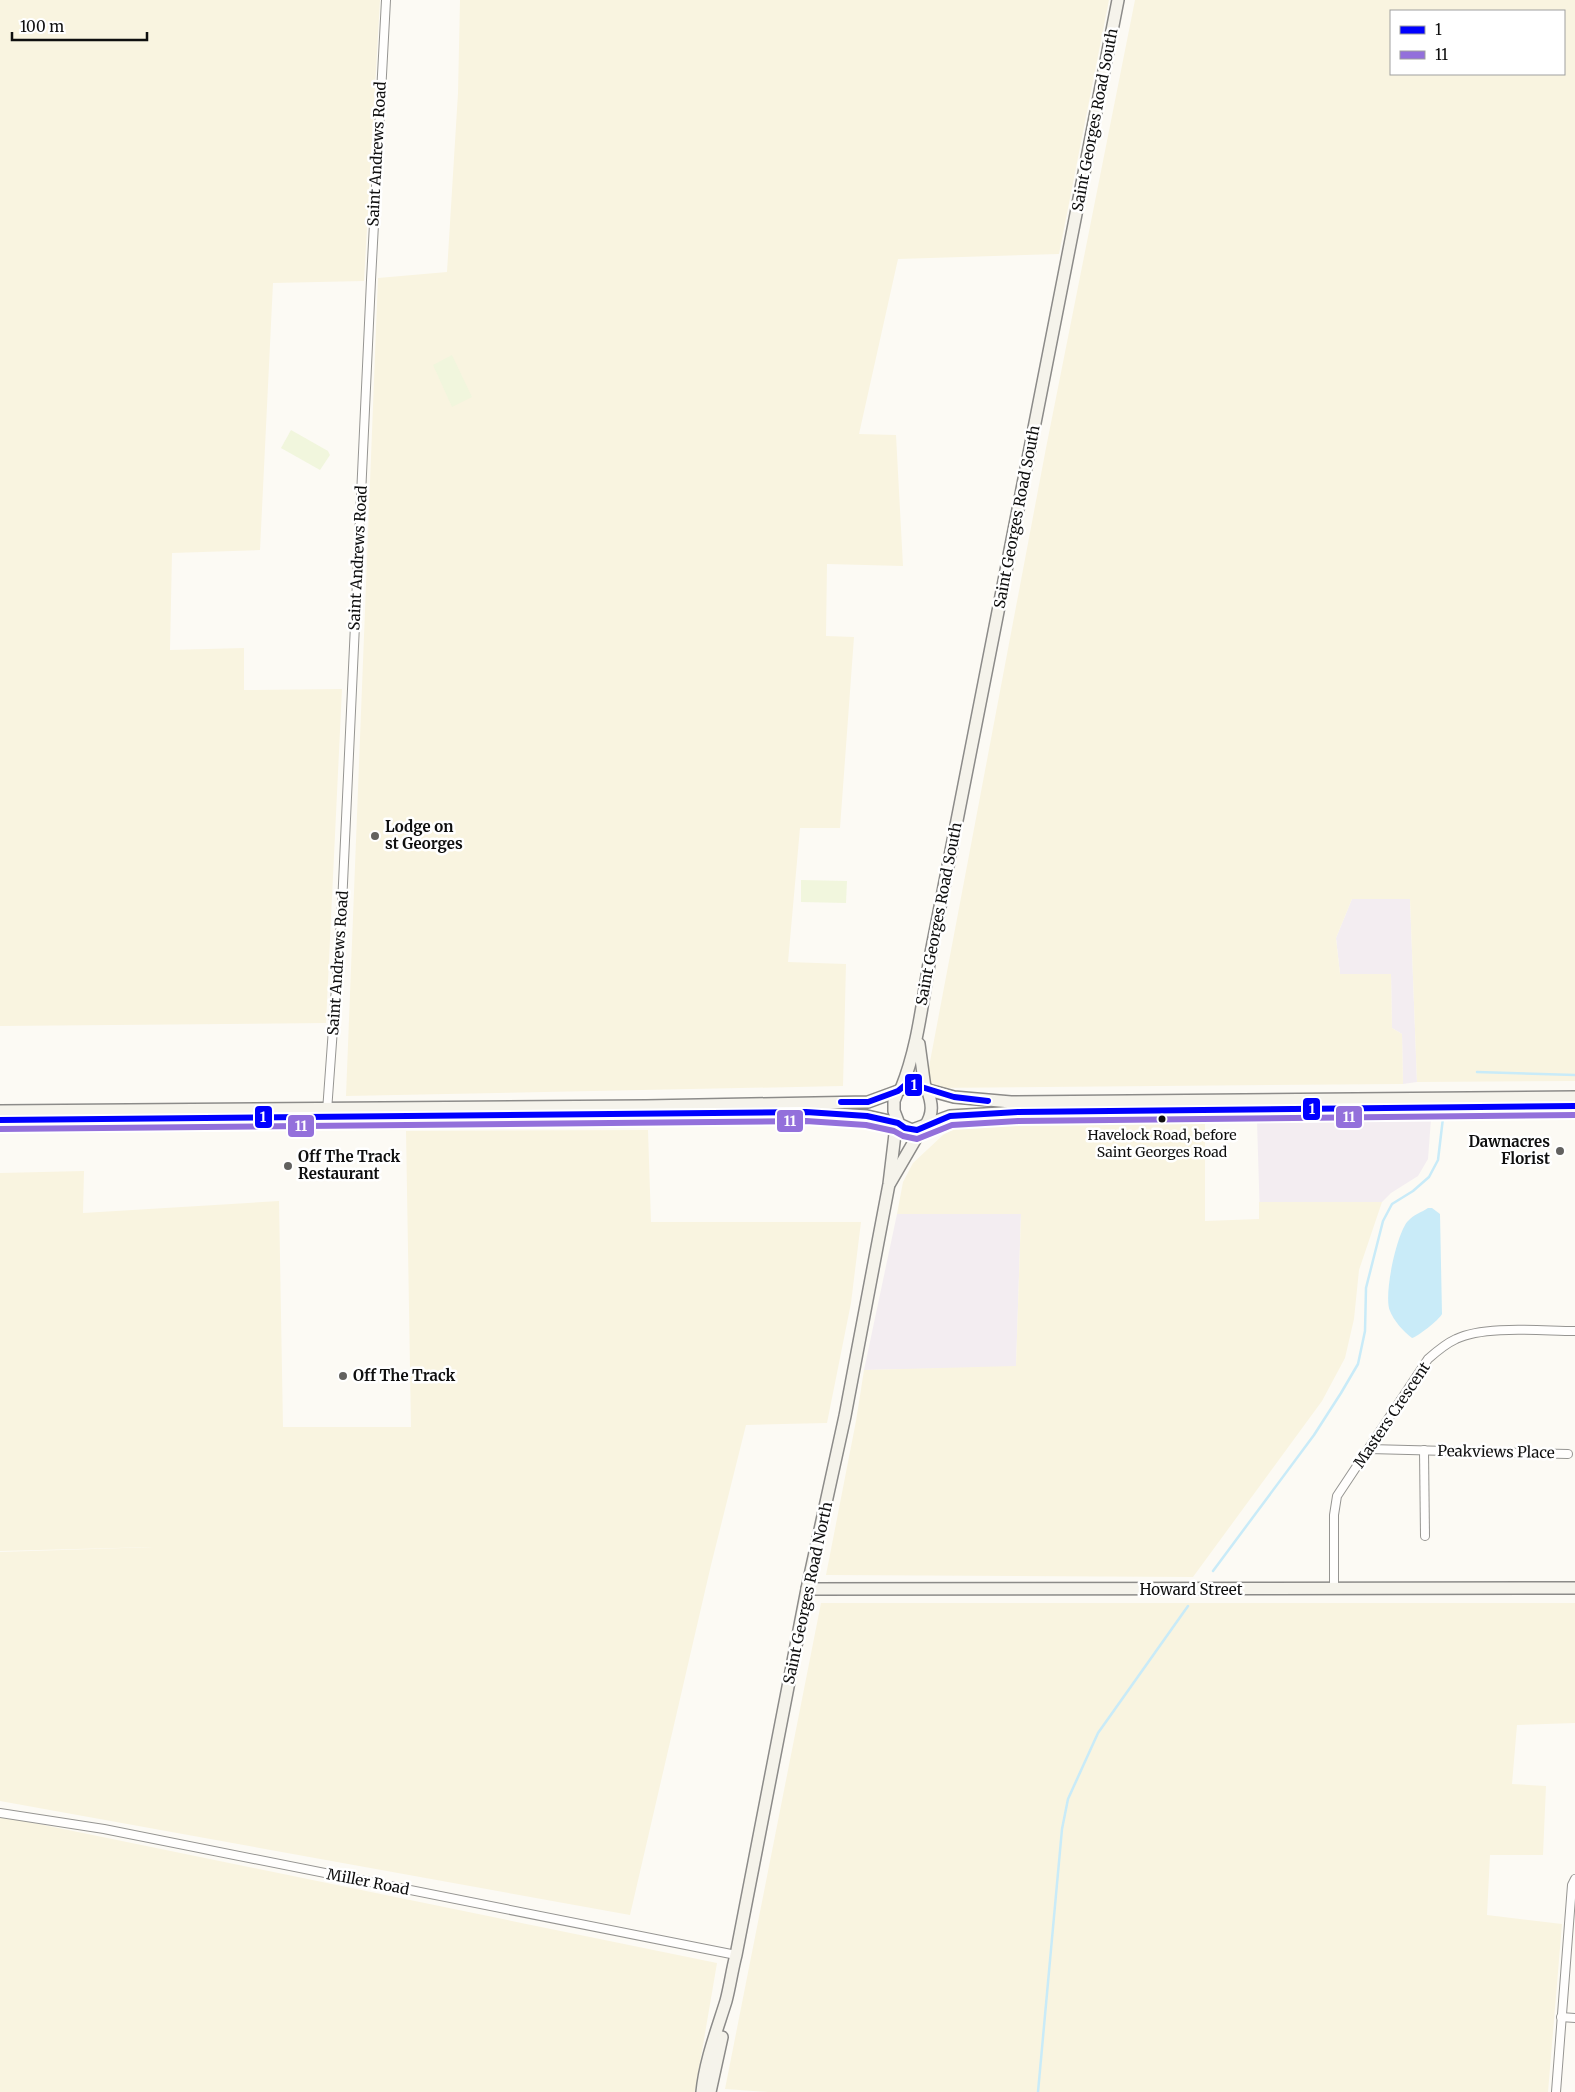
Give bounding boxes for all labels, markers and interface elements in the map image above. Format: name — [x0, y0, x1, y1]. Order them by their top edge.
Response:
scale bar — [12, 10, 148, 42]
legend — [1390, 10, 1565, 75]
text: 100 m — [20, 17, 64, 36]
text: 1 — [1435, 20, 1442, 39]
street label: Saint Georges Road South — [1067, 27, 1122, 213]
text: 11 — [1435, 45, 1448, 64]
street label: Saint Andrews Road — [363, 81, 390, 227]
street label: Saint Georges Road South — [989, 424, 1044, 610]
street label: Saint Andrews Road — [344, 485, 371, 631]
place label: Lodge on st Georges — [385, 817, 463, 853]
street label: Saint Georges Road South — [911, 821, 966, 1007]
marker: Lodge on st Georges — [369, 830, 381, 842]
street label: Saint Andrews Road — [323, 890, 352, 1036]
line badge: 1 — [904, 1073, 923, 1097]
text: 1 — [911, 1076, 918, 1094]
line badge: 1 — [1302, 1097, 1321, 1121]
text: 1 — [1309, 1100, 1316, 1118]
line badge: 1 — [254, 1105, 273, 1129]
line badge: 11 — [1335, 1105, 1363, 1129]
text: 1 — [260, 1108, 267, 1126]
text: 11 — [1343, 1108, 1356, 1126]
line badge: 11 — [776, 1109, 804, 1133]
text: 11 — [784, 1112, 797, 1130]
line badge: 11 — [287, 1114, 315, 1138]
marker: Havelock Road, before Saint Georges Road — [1157, 1114, 1167, 1124]
text: 11 — [295, 1117, 308, 1135]
place label: Havelock Road, before Saint Georges Road — [1088, 1126, 1236, 1161]
place label: Dawnacres Florist — [1468, 1132, 1550, 1168]
marker: Dawnacres Florist — [1554, 1145, 1566, 1157]
place label: Off The Track Restaurant — [298, 1147, 400, 1183]
marker: Off The Track Restaurant — [282, 1160, 294, 1172]
street label: Masters Crescent — [1349, 1358, 1434, 1471]
place label: Off The Track — [353, 1366, 455, 1385]
marker: Off The Track — [337, 1370, 349, 1382]
street label: Peakviews Place — [1437, 1441, 1555, 1462]
street label: Saint Georges Road North — [779, 1500, 836, 1686]
street label: Howard Street — [1140, 1580, 1243, 1599]
street label: Miller Road — [325, 1864, 411, 1899]

